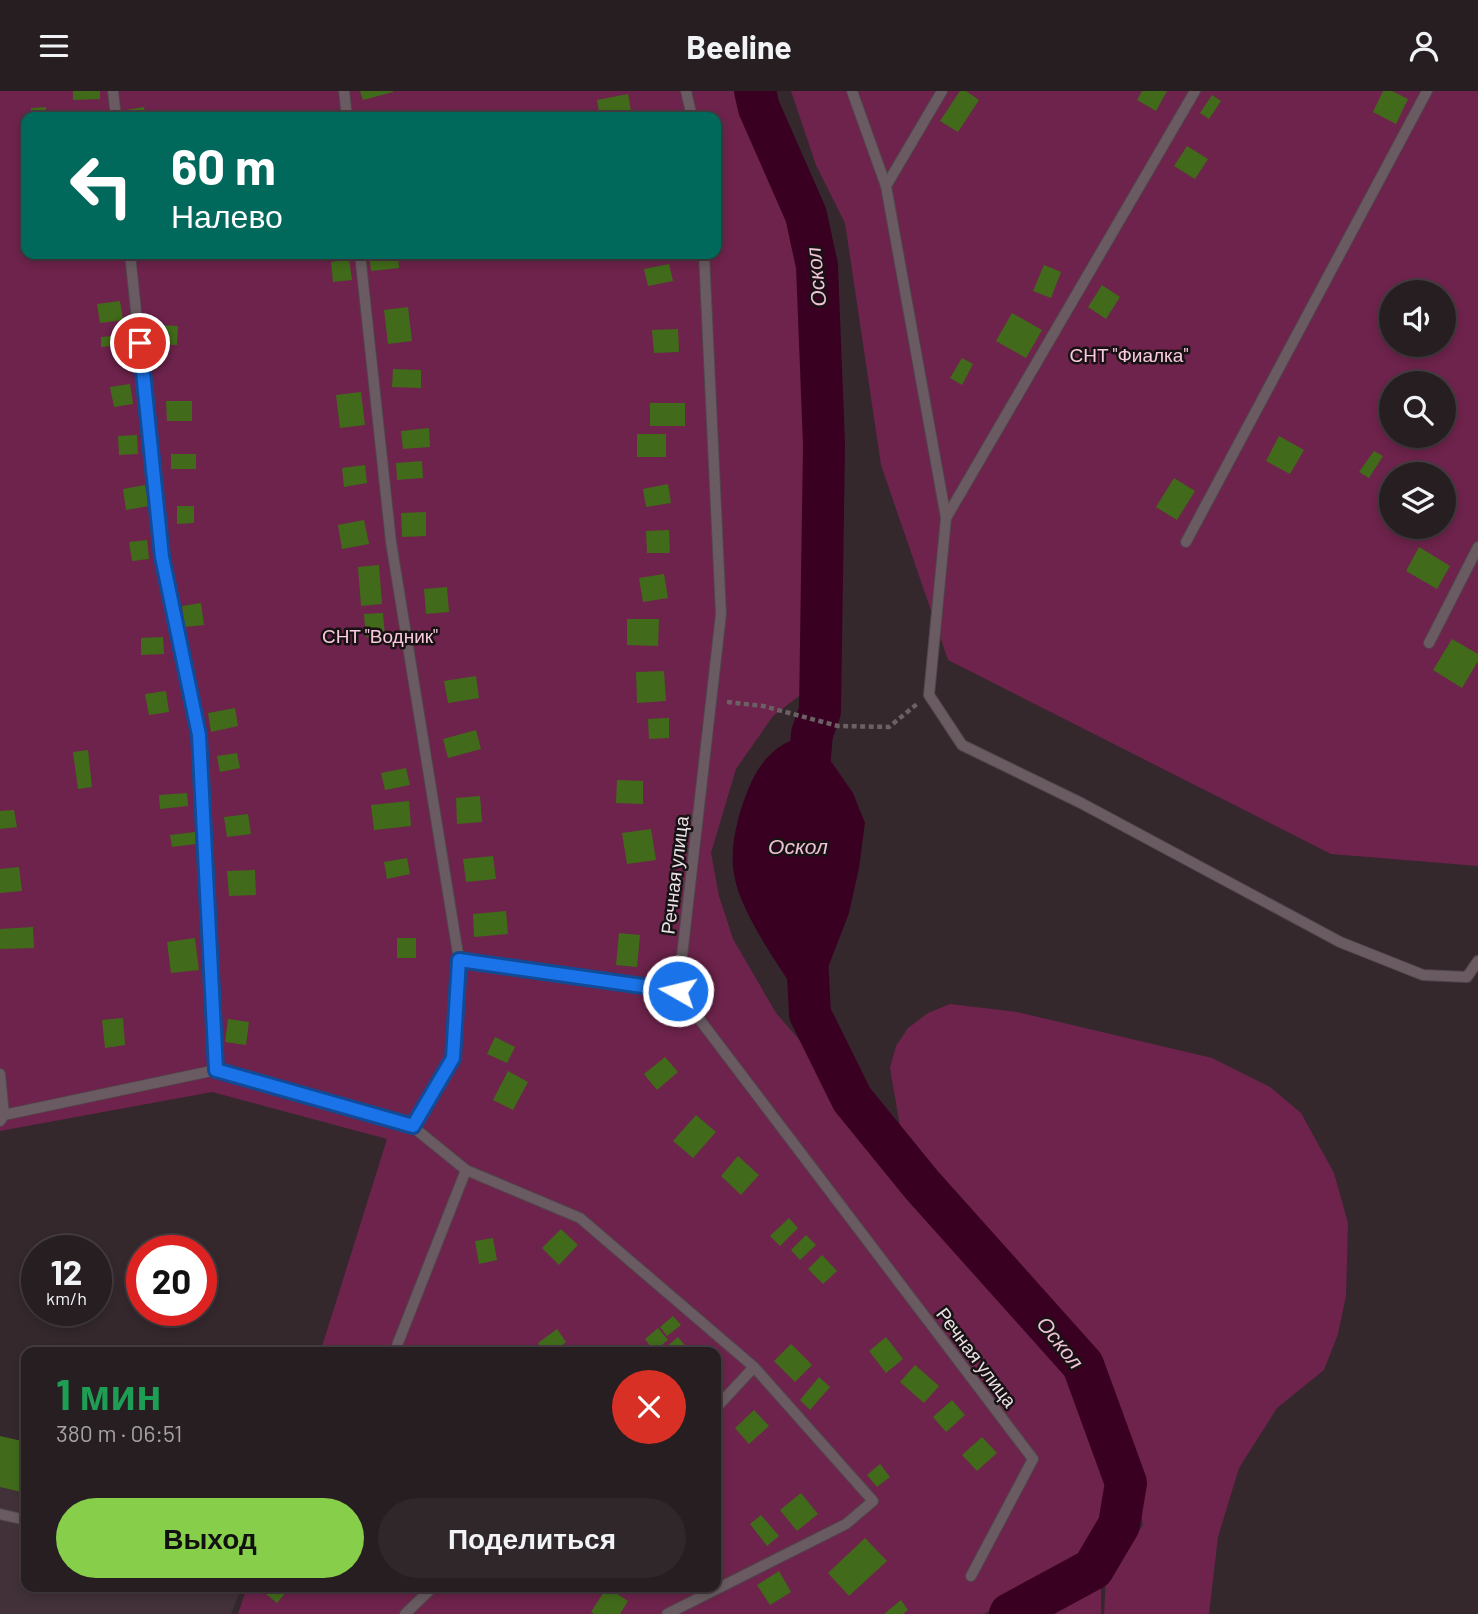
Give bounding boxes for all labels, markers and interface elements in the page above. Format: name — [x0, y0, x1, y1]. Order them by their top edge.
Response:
icon: menu — [35, 27, 73, 65]
text: Beeline — [686, 27, 792, 65]
icon: person — [1405, 27, 1443, 65]
text: 60 m — [171, 136, 276, 195]
icon: left — [56, 140, 147, 231]
text: Налево — [171, 196, 283, 234]
water label: Оскол — [799, 246, 831, 308]
map controls — [1379, 280, 1456, 539]
button: sound — [1379, 280, 1456, 357]
pin — [110, 313, 170, 373]
icon: arrive — [121, 324, 159, 362]
park label: СНТ "Фиалка" — [1070, 343, 1188, 366]
button: search — [1379, 371, 1456, 448]
button: layers — [1379, 462, 1456, 539]
park label: СНТ "Водник" — [322, 624, 438, 647]
street label: Речная улица — [655, 814, 693, 935]
water label: Оскол — [768, 833, 828, 858]
position arrow — [641, 954, 715, 1028]
speed limit sign: 20 — [126, 1235, 217, 1326]
text: 12 — [50, 1250, 82, 1292]
text: km/h — [46, 1287, 87, 1309]
street label: Речная улица — [932, 1303, 1022, 1412]
water label: Оскол — [1032, 1311, 1090, 1373]
text: 1 мин — [56, 1368, 162, 1418]
button: close — [612, 1370, 686, 1444]
text: 380 m · 06:51 — [56, 1419, 182, 1447]
button: Выход — [56, 1498, 364, 1578]
button: Поделиться — [378, 1498, 686, 1578]

